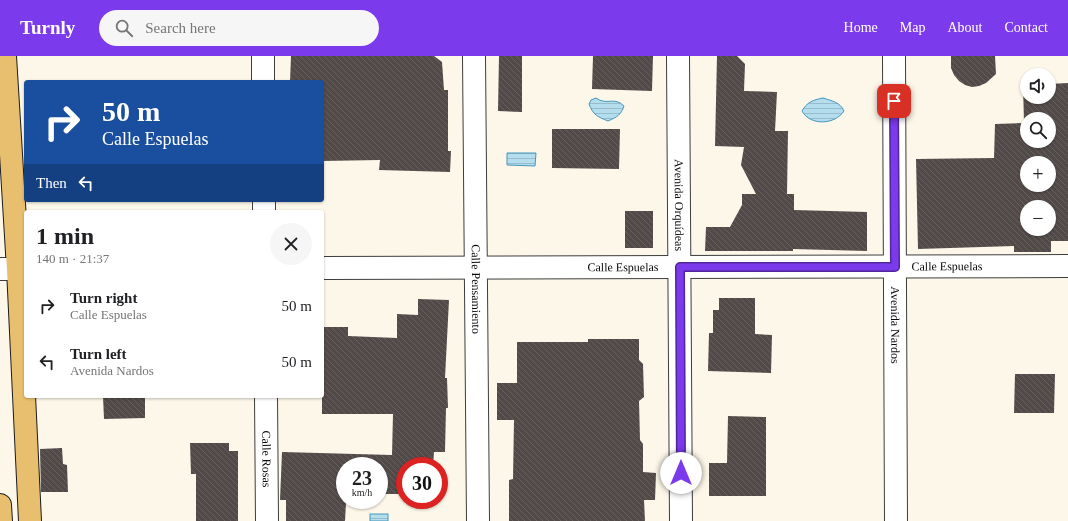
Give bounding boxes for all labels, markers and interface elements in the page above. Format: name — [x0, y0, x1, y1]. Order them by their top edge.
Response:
search box — [99, 10, 379, 46]
text: Turnly — [20, 17, 75, 38]
icon: search — [113, 17, 135, 39]
text: Search here — [145, 20, 216, 36]
text: Home — [844, 20, 878, 35]
text: Map — [900, 20, 925, 35]
text: About — [947, 20, 982, 35]
text: Contact — [1004, 20, 1048, 35]
map controls — [1020, 68, 1056, 236]
button: sound — [1020, 68, 1056, 104]
pin — [877, 84, 911, 118]
icon: arrive — [883, 90, 905, 112]
icon: right — [36, 96, 88, 148]
text: 50 m — [102, 96, 160, 127]
button: search — [1020, 112, 1056, 148]
text: Calle Espuelas — [102, 129, 208, 149]
button: + — [1020, 156, 1056, 192]
street label: Avenida Orquídeas — [672, 159, 686, 251]
icon: left — [75, 172, 97, 194]
text: Then — [36, 175, 67, 191]
button: − — [1020, 200, 1056, 236]
text: 1 min — [36, 223, 94, 249]
button: close — [270, 223, 312, 265]
street label: Calle Pensamiento — [469, 244, 483, 334]
text: 140 m · 21:37 — [36, 251, 109, 266]
street label: Calle Espuelas — [911, 259, 983, 273]
street label: Calle Espuelas — [587, 260, 659, 274]
street label: Avenida Nardos — [888, 286, 902, 364]
text: Turn right — [70, 290, 137, 306]
icon: right — [36, 295, 58, 317]
text: 50 m — [282, 298, 312, 314]
text: Calle Espuelas — [70, 307, 147, 322]
text: Turn left — [70, 346, 127, 362]
icon: left — [36, 351, 58, 373]
text: 50 m — [282, 354, 312, 370]
text: Avenida Nardos — [70, 363, 154, 378]
street label: Calle Rosas — [259, 430, 274, 488]
position arrow — [660, 452, 702, 494]
speed limit sign: 30 — [396, 457, 448, 509]
text: 23 — [352, 467, 372, 489]
text: km/h — [352, 487, 372, 498]

